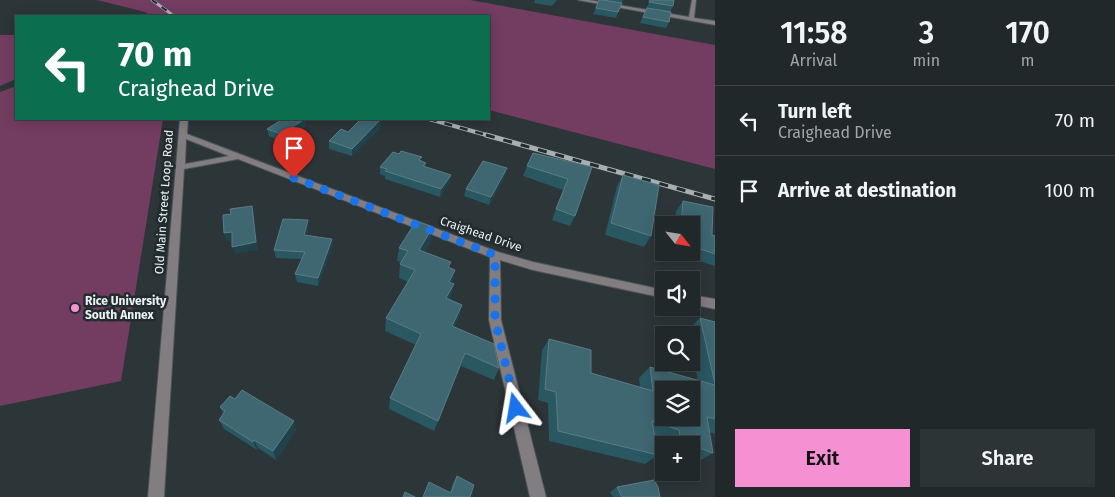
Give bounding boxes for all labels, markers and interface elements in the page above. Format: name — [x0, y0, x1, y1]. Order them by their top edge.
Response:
text: 11:58 — [780, 15, 847, 51]
text: 3 — [919, 15, 934, 51]
text: 170 — [1005, 15, 1050, 51]
text: 70 m — [118, 33, 192, 75]
icon: left — [35, 35, 100, 100]
text: Arrival — [790, 51, 837, 70]
text: min — [913, 51, 940, 70]
text: m — [1021, 51, 1034, 70]
text: Craighead Drive — [118, 75, 275, 102]
text: Turn left — [778, 100, 852, 123]
icon: left — [735, 107, 763, 135]
text: 70 m — [1055, 109, 1095, 132]
text: Craighead Drive — [778, 123, 892, 142]
pin — [273, 127, 315, 178]
street label: Old Main Street Loop Road — [152, 129, 176, 275]
icon: arrive — [280, 134, 308, 162]
icon: arrive — [735, 177, 763, 205]
text: Arrive at destination — [778, 179, 957, 202]
text: 100 m — [1044, 179, 1095, 202]
street label: Craighead Drive — [438, 213, 524, 255]
north arrow — [655, 216, 700, 261]
map controls — [655, 216, 700, 481]
button: sound — [655, 271, 700, 316]
place label: Rice University South Annex — [85, 294, 167, 322]
marker: Rice University South Annex — [69, 302, 81, 314]
button: search — [655, 326, 700, 371]
position arrow — [489, 381, 541, 433]
button: layers — [655, 381, 700, 426]
button: Exit — [735, 429, 910, 487]
button: Share — [920, 429, 1095, 487]
button: + — [655, 436, 700, 481]

